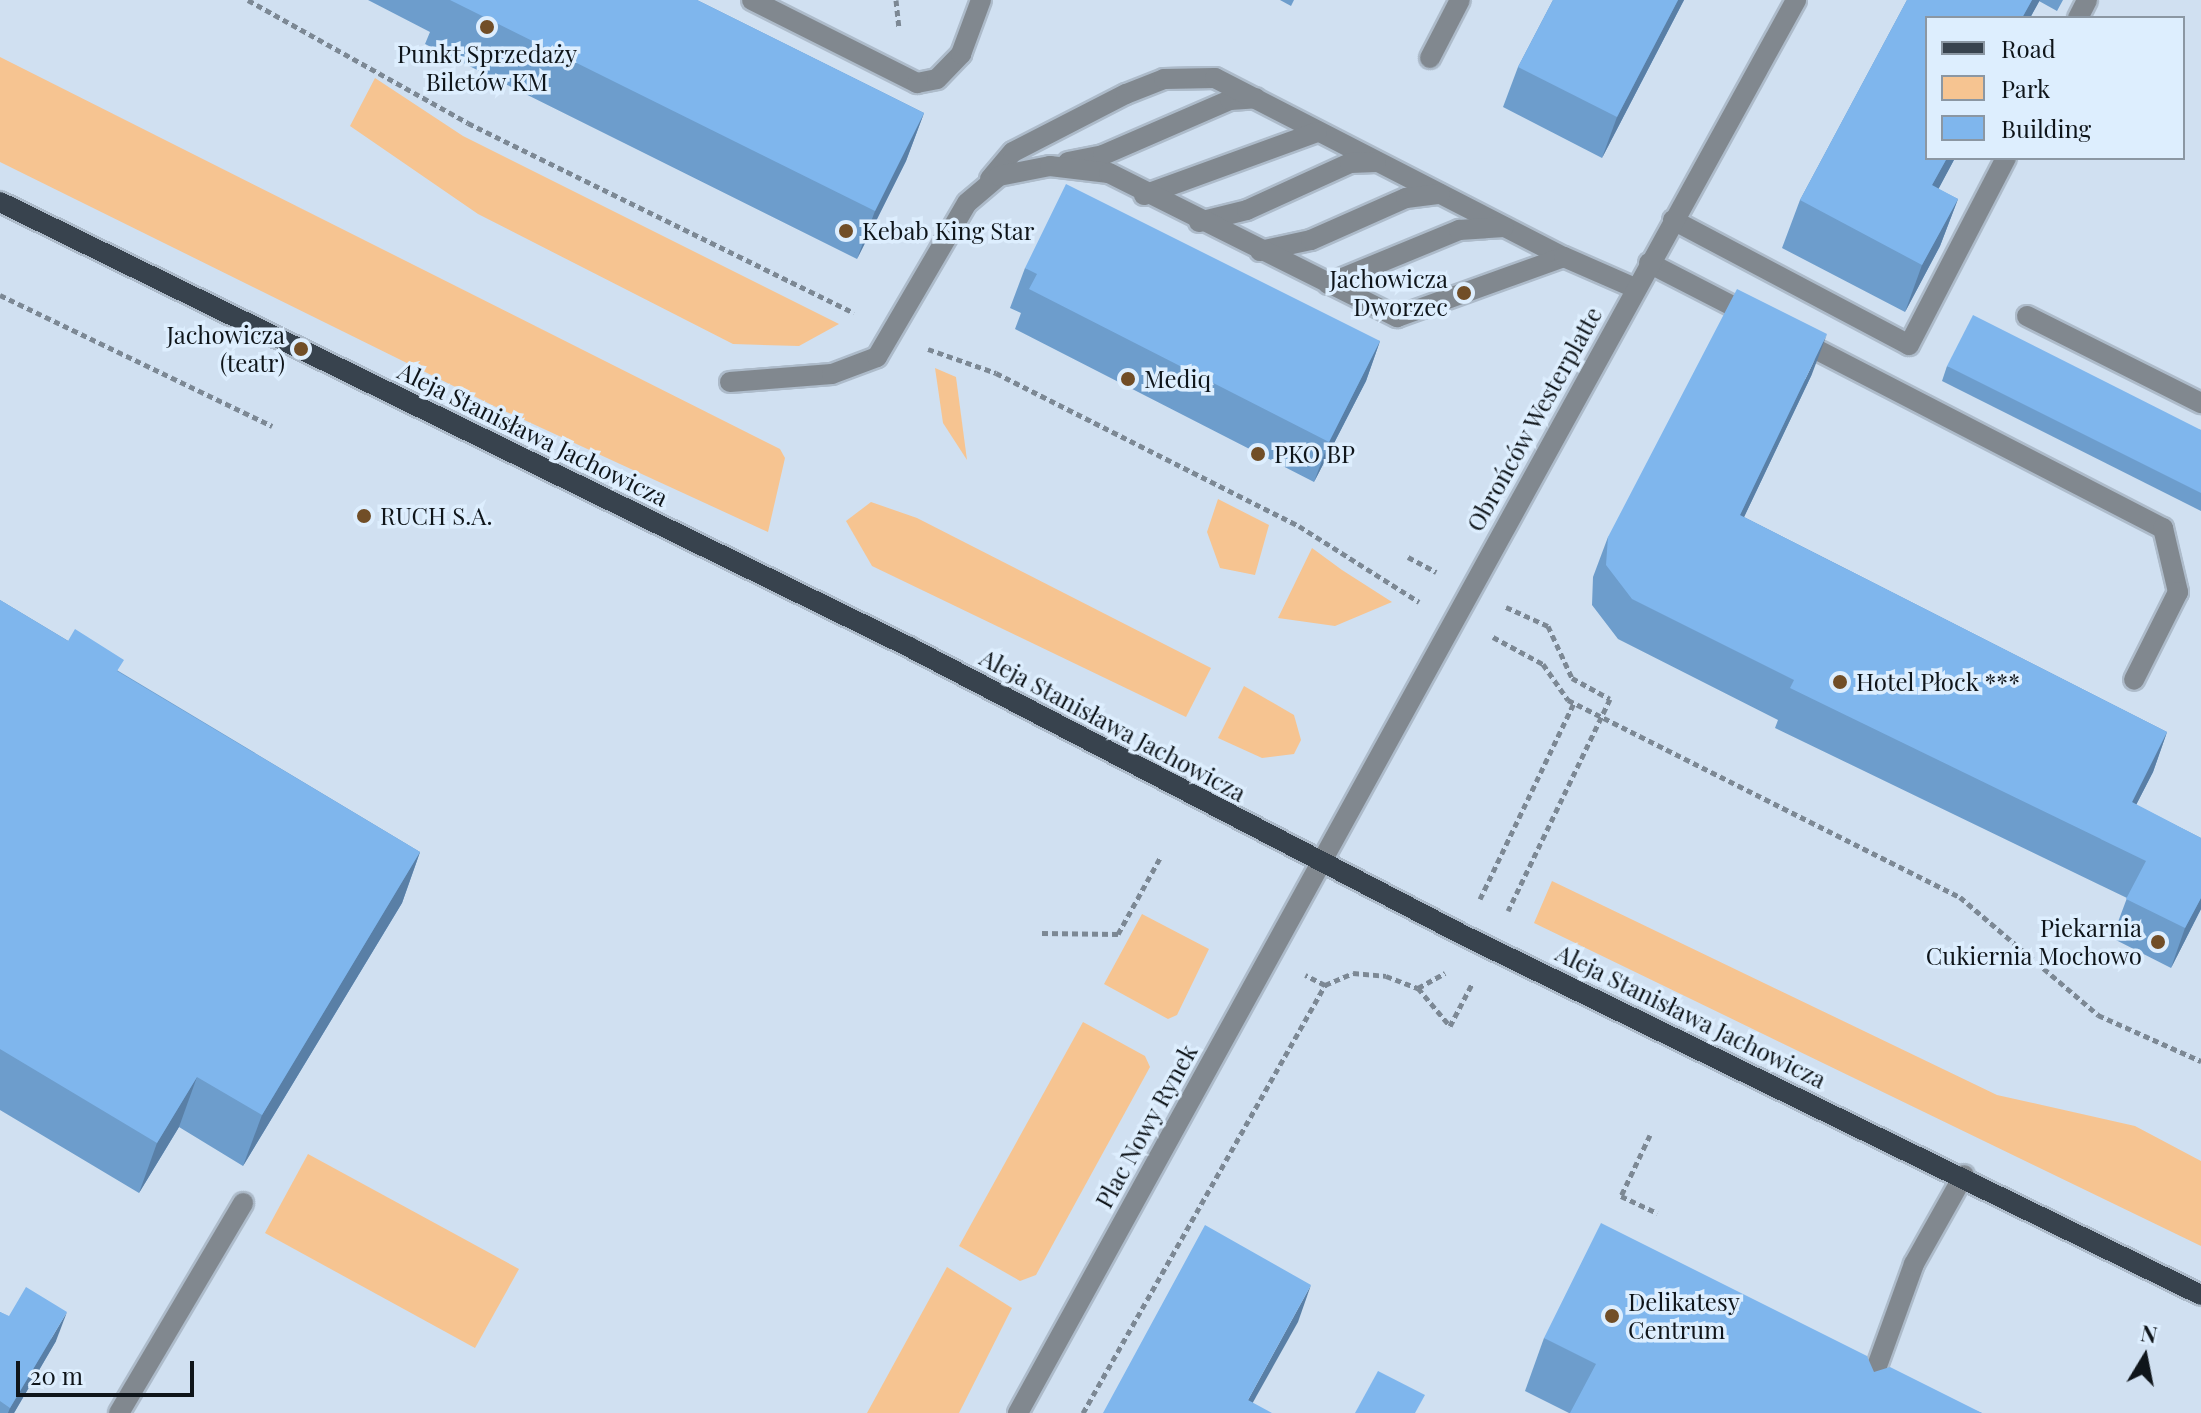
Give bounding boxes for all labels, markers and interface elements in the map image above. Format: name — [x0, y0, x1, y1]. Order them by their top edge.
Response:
legend — [1925, 16, 2185, 160]
marker: Punkt Sprzedaży Biletów KM — [478, 18, 496, 36]
text: Road — [2001, 32, 2056, 64]
place label: Punkt Sprzedaży Biletów KM — [397, 40, 577, 96]
text: Park — [2001, 72, 2050, 104]
text: Building — [2001, 112, 2091, 144]
place label: Kebab King Star — [862, 217, 1034, 245]
marker: Kebab King Star — [837, 222, 855, 240]
place label: Jachowicza Dworzec — [1329, 265, 1448, 321]
marker: Jachowicza Dworzec — [1455, 284, 1473, 302]
street label: Obrońców Westerplatte — [1460, 301, 1608, 537]
place label: Jachowicza (teatr) — [166, 321, 285, 377]
marker: Jachowicza (teatr) — [292, 340, 310, 358]
street label: Aleja Stanisława Jachowicza — [393, 356, 673, 512]
place label: Mediq — [1144, 365, 1211, 393]
marker: Mediq — [1119, 370, 1137, 388]
place label: PKO BP — [1274, 440, 1355, 468]
marker: PKO BP — [1249, 445, 1267, 463]
place label: RUCH S.A. — [380, 502, 492, 530]
marker: RUCH S.A. — [355, 507, 373, 525]
street label: Aleja Stanisława Jachowicza — [975, 643, 1251, 807]
place label: Hotel Płock *** — [1856, 668, 2020, 696]
marker: Hotel Płock *** — [1831, 673, 1849, 691]
place label: Piekarnia Cukiernia Mochowo — [1925, 914, 2142, 970]
marker: Piekarnia Cukiernia Mochowo — [2149, 933, 2167, 951]
street label: Aleja Stanisława Jachowicza — [1551, 938, 1831, 1094]
street label: Plac Nowy Rynek — [1089, 1039, 1203, 1213]
place label: Delikatesy Centrum — [1628, 1288, 1740, 1344]
marker: Delikatesy Centrum — [1603, 1307, 1621, 1325]
north arrow — [2105, 1317, 2185, 1397]
text: N — [2139, 1317, 2160, 1350]
scale bar — [20, 1345, 198, 1395]
text: 20 m — [30, 1359, 83, 1391]

